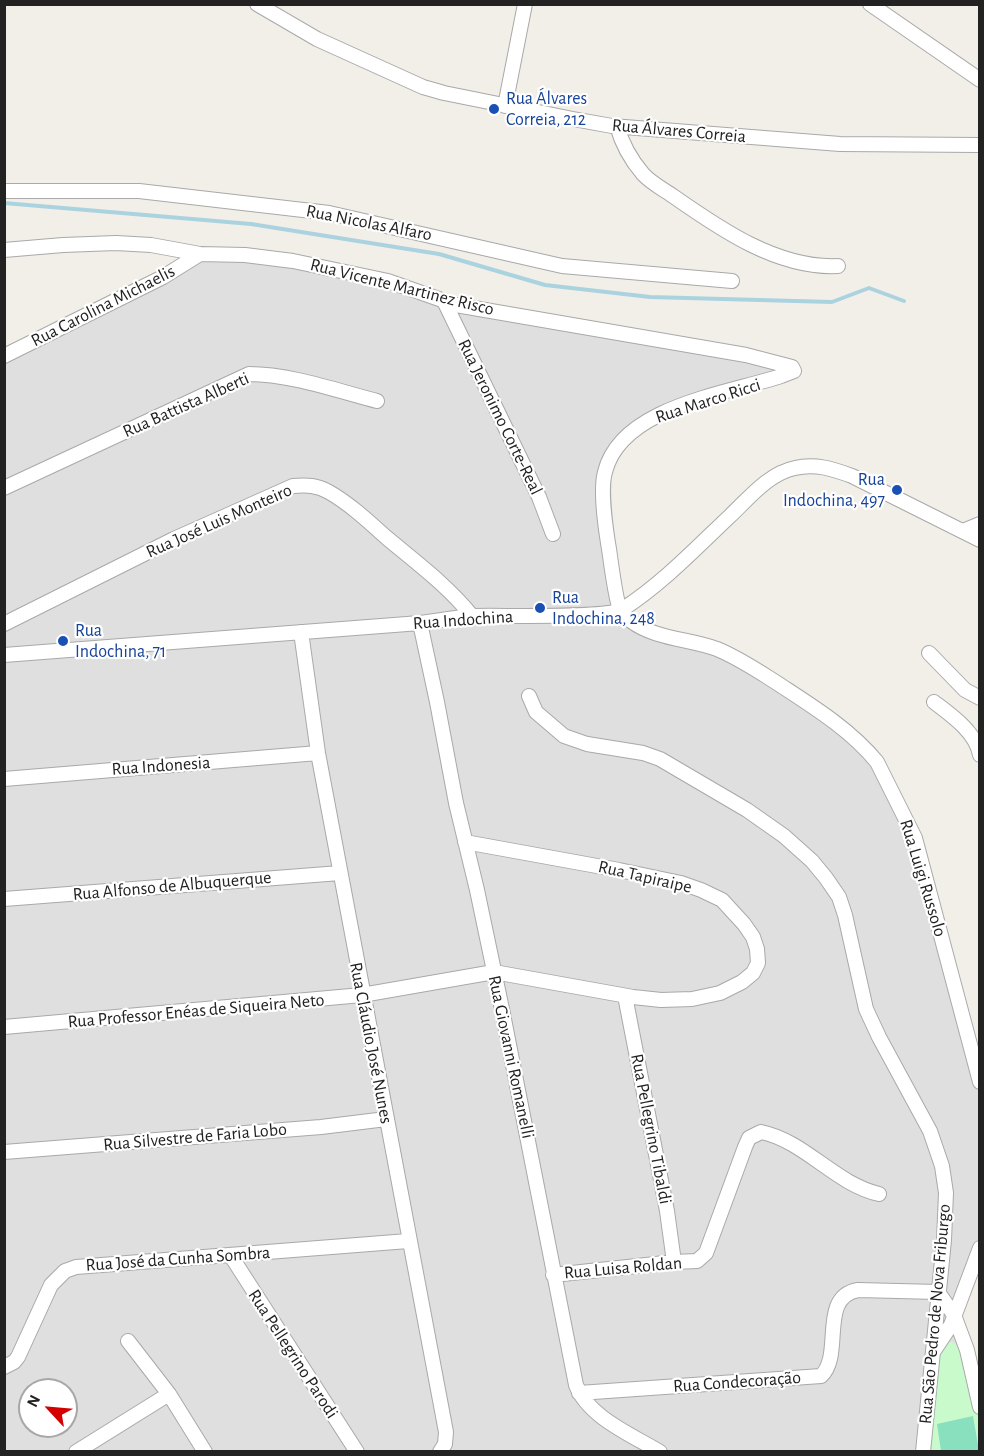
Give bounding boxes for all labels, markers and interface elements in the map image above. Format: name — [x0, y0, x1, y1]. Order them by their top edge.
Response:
place label: Rua Álvares Correia, 212 — [506, 88, 587, 130]
marker: Rua Álvares Correia, 212 — [487, 102, 501, 116]
street label: Rua Álvares Correia — [611, 114, 747, 148]
street label: Rua Nicolas Alfaro — [304, 200, 434, 246]
street label: Rua Vicente Martinez Risco — [308, 254, 496, 320]
street label: Rua Carolina Michaelis — [27, 260, 179, 352]
street label: Rua Jeronimo Corte-Real — [453, 336, 547, 498]
street label: Rua Battista Alberti — [120, 367, 252, 443]
street label: Rua Marco Ricci — [653, 374, 763, 428]
place label: Rua Indochina, 497 — [783, 469, 885, 512]
street label: Rua José Luis Monteiro — [143, 479, 295, 563]
marker: Rua Indochina, 497 — [890, 483, 904, 497]
place label: Rua Indochina, 248 — [552, 587, 655, 630]
marker: Rua Indochina, 248 — [533, 601, 547, 615]
street label: Rua Indochina — [412, 606, 514, 634]
place label: Rua Indochina, 71 — [75, 620, 166, 662]
marker: Rua Indochina, 71 — [56, 634, 70, 648]
street label: Rua Indonesia — [111, 752, 211, 780]
street label: Rua Luigi Russolo — [895, 817, 951, 939]
street label: Rua Tapiraipe — [596, 856, 694, 898]
street label: Rua Alfonso de Albuquerque — [72, 867, 272, 905]
street label: Rua Cláudio José Nunes — [345, 960, 397, 1126]
street label: Rua Giovanni Romanelli — [483, 973, 539, 1141]
street label: Rua Professor Enéas de Siqueira Neto — [67, 989, 325, 1033]
street label: Rua Pellegrino Tibaldi — [626, 1052, 676, 1206]
street label: Rua Silvestre de Faria Lobo — [102, 1118, 288, 1156]
street label: Rua São Pedro de Nova Friburgo — [915, 1203, 955, 1425]
street label: Rua José da Cunha Sombra — [85, 1242, 271, 1276]
street label: Rua Luisa Roldan — [563, 1252, 683, 1284]
street label: Rua Pellegrino Parodi — [243, 1285, 343, 1423]
street label: Rua Condecoração — [672, 1367, 802, 1397]
north arrow — [18, 1378, 78, 1438]
text: N — [24, 1392, 43, 1409]

